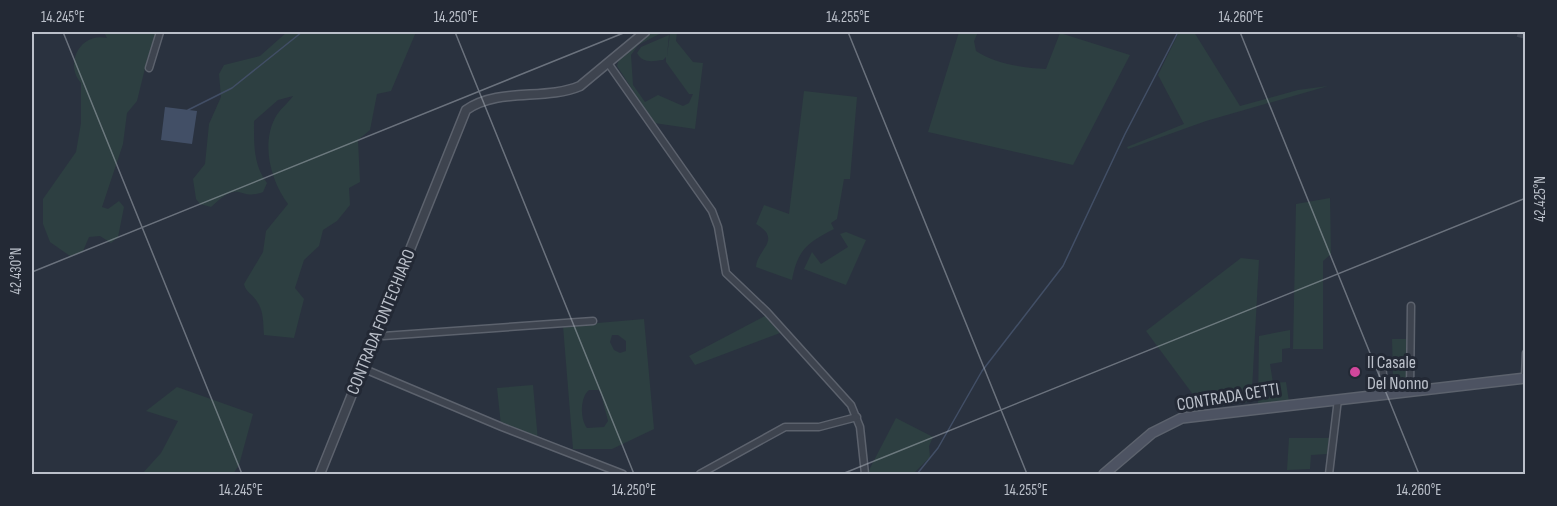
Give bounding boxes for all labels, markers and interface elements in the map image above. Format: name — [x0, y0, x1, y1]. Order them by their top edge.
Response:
text: 14.245°E — [41, 8, 85, 27]
text: 14.250°E — [434, 8, 478, 27]
text: 14.255°E — [826, 8, 870, 27]
text: 14.260°E — [1219, 8, 1263, 27]
text: 42.425°N — [1531, 176, 1550, 222]
street label: CONTRADA FONTECHIARO — [342, 246, 420, 398]
text: 42.430°N — [7, 248, 26, 294]
place label: Il Casale Del Nonno — [1367, 352, 1429, 394]
marker: Il Casale Del Nonno — [1348, 365, 1362, 379]
street label: CONTRADA CETTI — [1175, 379, 1281, 415]
text: 14.245°E — [219, 481, 263, 500]
text: 14.250°E — [612, 481, 656, 500]
text: 14.255°E — [1004, 481, 1048, 500]
text: 14.260°E — [1397, 481, 1441, 500]

